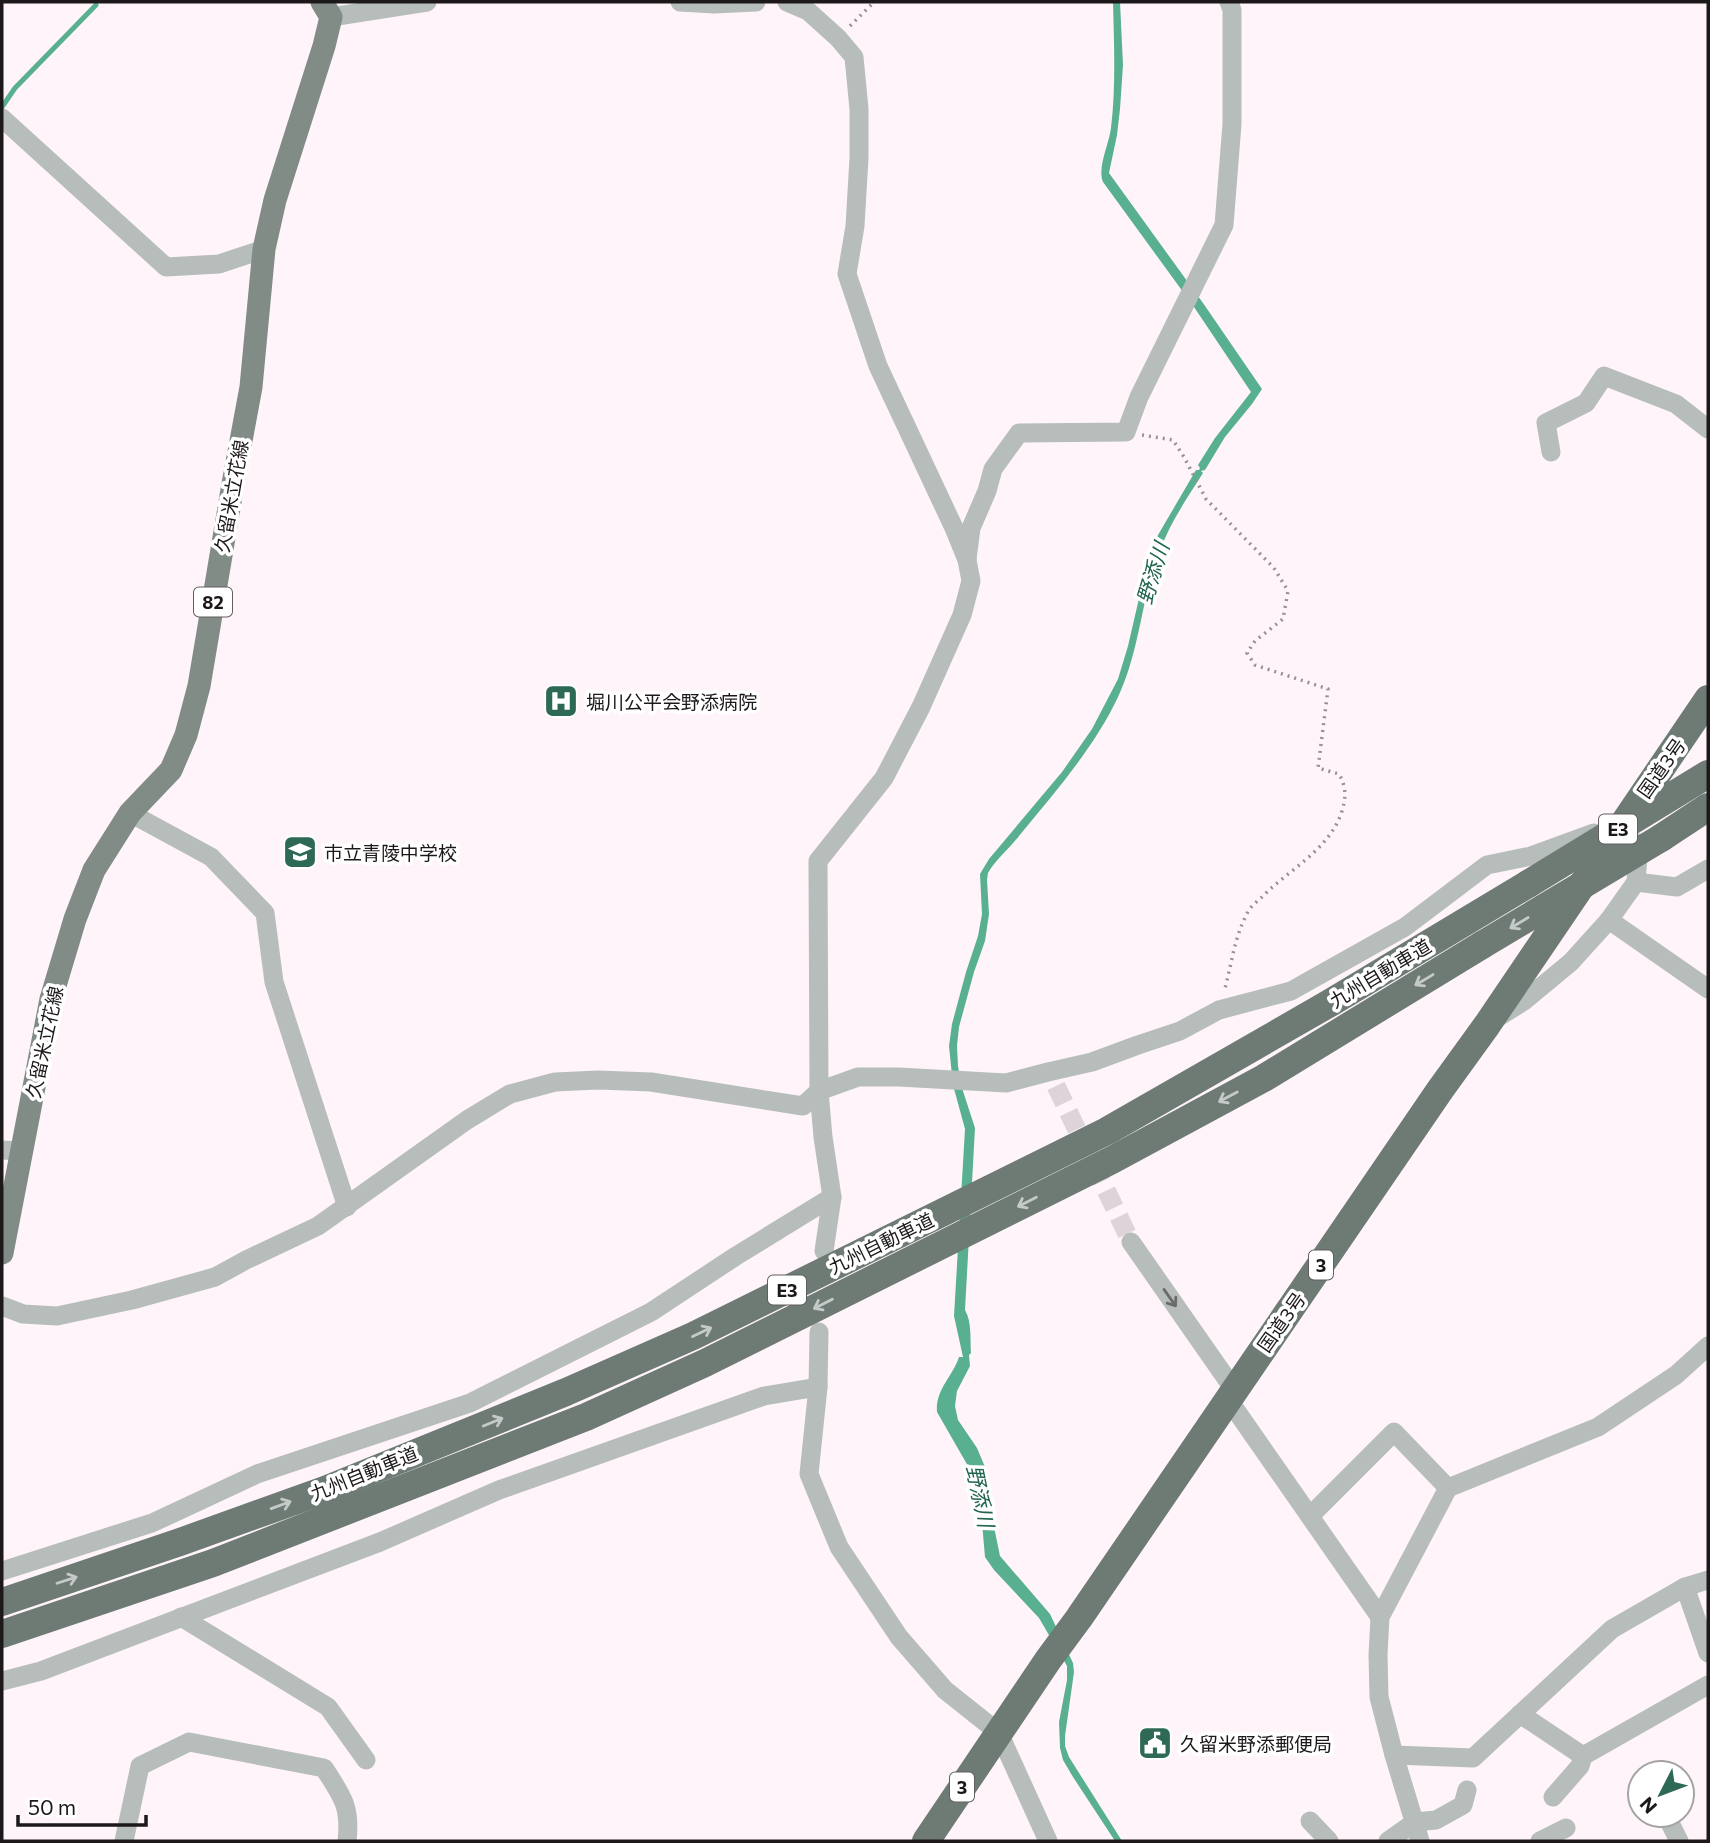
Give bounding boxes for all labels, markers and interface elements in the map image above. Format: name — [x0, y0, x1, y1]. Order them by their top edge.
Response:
street label: 久留米立花線 — [210, 438, 252, 554]
water label: 野添川 — [1131, 537, 1174, 607]
road number: 82 — [194, 588, 232, 616]
hospital icon: 堀川公平会野添病院 — [542, 682, 580, 720]
place label: 堀川公平会野添病院 — [586, 690, 757, 713]
street label: 国道3号 — [1632, 734, 1690, 802]
road number: E3 — [1599, 814, 1637, 844]
school or university icon: 市立青陵中学校 — [281, 833, 319, 871]
place label: 市立青陵中学校 — [324, 841, 457, 864]
one-way arrow — [1509, 917, 1529, 931]
street label: 九州自動車道 — [1325, 934, 1435, 1012]
one-way arrow — [1414, 974, 1434, 988]
street label: 久留米立花線 — [21, 984, 67, 1100]
one-way arrow — [1219, 1090, 1239, 1104]
one-way arrow — [1017, 1196, 1038, 1210]
street label: 九州自動車道 — [825, 1208, 937, 1278]
road number: 3 — [1309, 1250, 1333, 1280]
road number: E3 — [768, 1275, 806, 1304]
one-way arrow — [1163, 1288, 1177, 1307]
street label: 国道3号 — [1252, 1288, 1310, 1356]
one-way arrow — [813, 1298, 834, 1312]
one-way arrow — [691, 1324, 712, 1338]
one-way arrow — [482, 1414, 503, 1427]
street label: 九州自動車道 — [307, 1441, 421, 1505]
water label: 野添川 — [962, 1463, 1000, 1531]
one-way arrow — [270, 1498, 292, 1511]
one-way arrow — [55, 1573, 77, 1585]
public building icon: 久留米野添郵便局 — [1136, 1724, 1174, 1762]
place label: 久留米野添郵便局 — [1180, 1732, 1332, 1755]
north arrow — [1626, 1759, 1696, 1829]
road number: 3 — [950, 1772, 974, 1801]
scale bar — [18, 1784, 145, 1828]
text: N — [1635, 1793, 1661, 1819]
text: 50 m — [28, 1794, 76, 1819]

